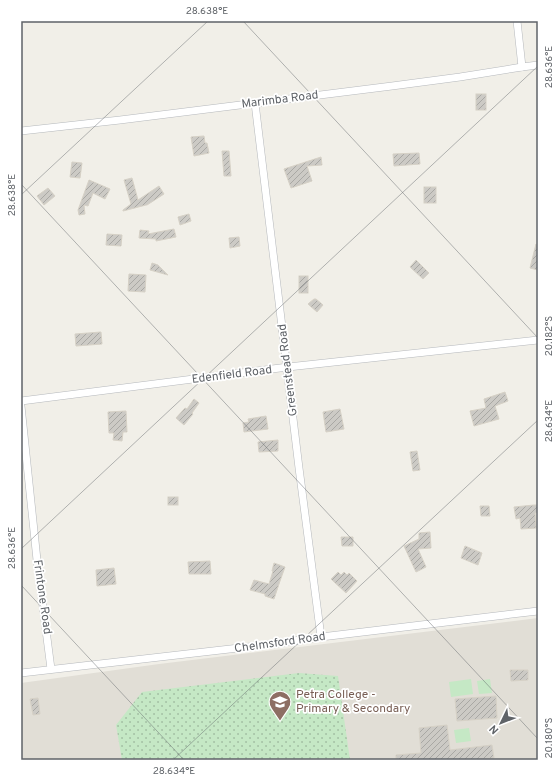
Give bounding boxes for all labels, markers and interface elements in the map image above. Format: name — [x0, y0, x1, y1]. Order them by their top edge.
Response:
text: 28.638°E — [186, 5, 228, 18]
text: 28.636°E — [543, 46, 556, 88]
street label: Marimba Road — [241, 87, 319, 113]
text: 28.638°E — [6, 174, 19, 216]
text: 20.182°S — [543, 316, 556, 356]
street label: Greenstead Road — [274, 323, 302, 417]
street label: Edenfield Road — [191, 362, 273, 388]
text: 28.634°E — [543, 400, 556, 442]
text: 28.636°E — [6, 527, 19, 569]
street label: Frintone Road — [29, 559, 55, 635]
street label: Chelmsford Road — [233, 629, 327, 657]
place label: Petra College - Primary & Secondary — [296, 687, 410, 717]
school or university icon: Petra College - Primary & Secondary — [267, 689, 293, 722]
north arrow — [481, 703, 521, 743]
text: 20.180°S — [543, 717, 556, 759]
text: N — [487, 721, 502, 737]
text: 28.634°E — [153, 765, 195, 778]

